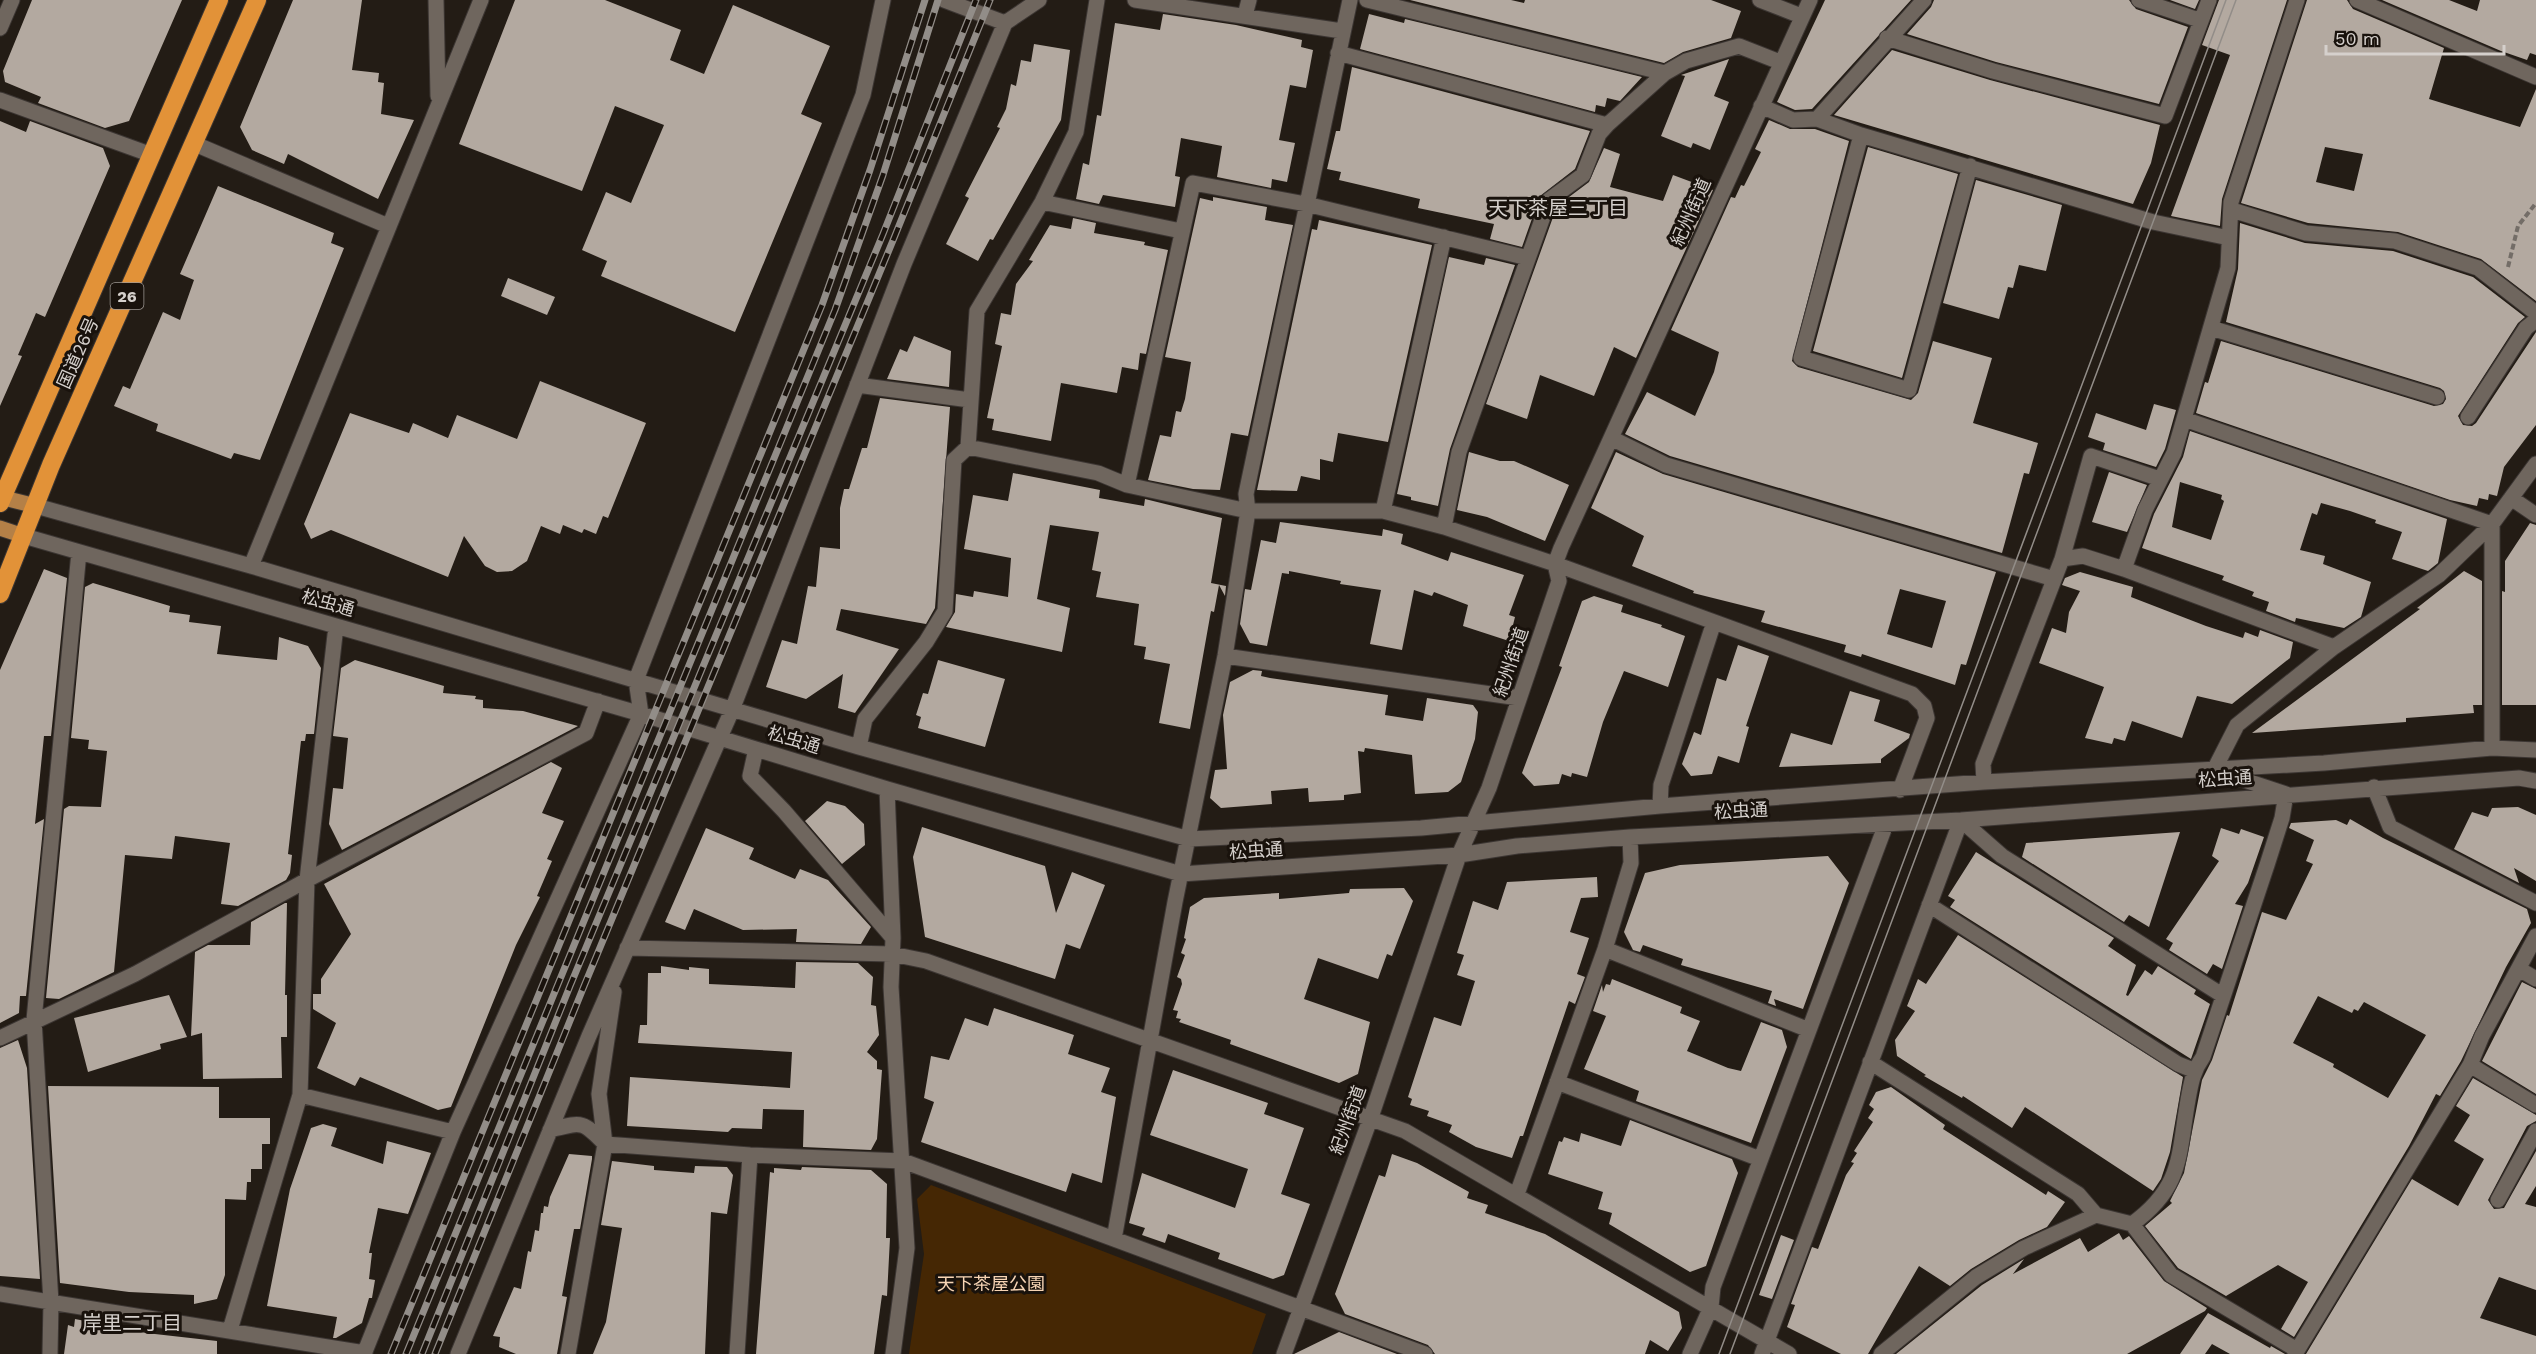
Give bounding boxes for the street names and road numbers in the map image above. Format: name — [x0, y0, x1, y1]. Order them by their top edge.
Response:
street label: 紀州街道 — [1666, 175, 1715, 249]
road number: 26 — [110, 283, 144, 309]
street label: 国道26号 — [53, 314, 102, 392]
street label: 松虫通 — [299, 585, 357, 620]
street label: 紀州街道 — [1489, 624, 1532, 699]
street label: 松虫通 — [765, 722, 823, 757]
street label: 松虫通 — [2197, 766, 2253, 791]
street label: 松虫通 — [1713, 799, 1768, 822]
street label: 松虫通 — [1228, 838, 1284, 863]
street label: 紀州街道 — [1325, 1082, 1370, 1157]

